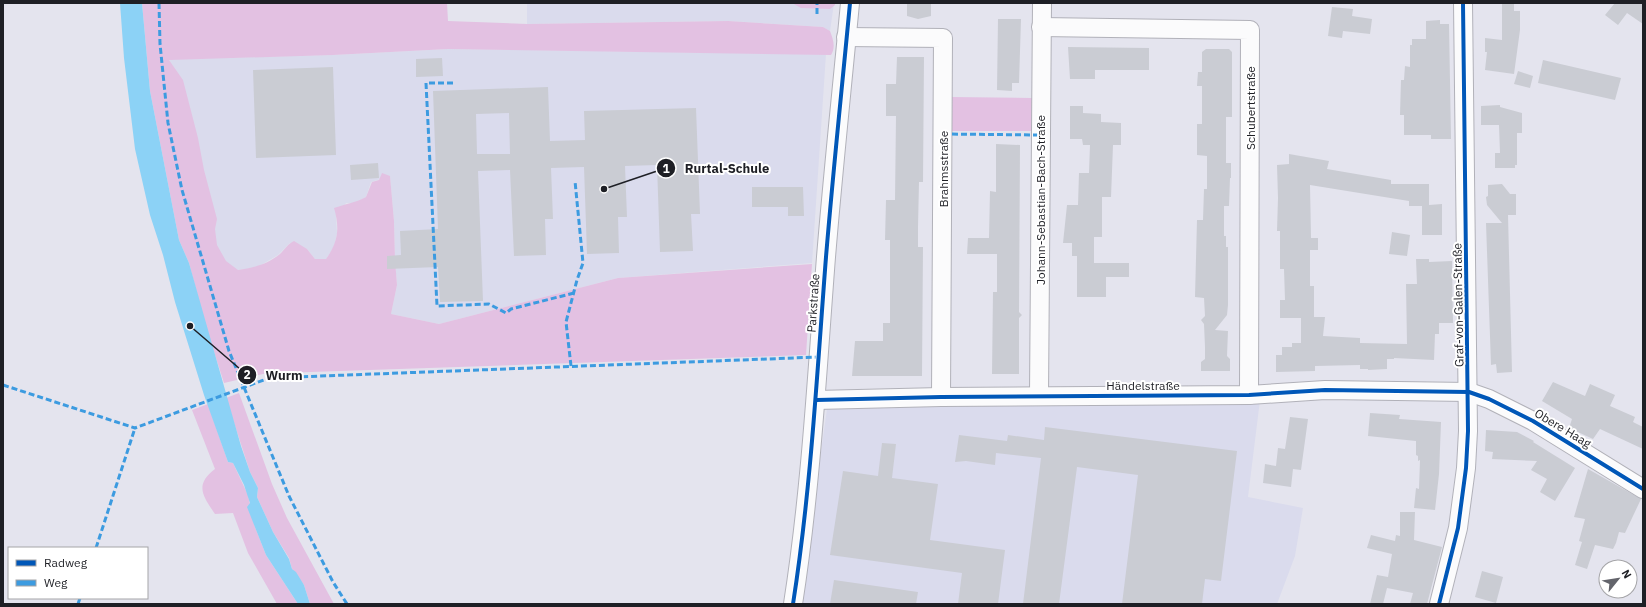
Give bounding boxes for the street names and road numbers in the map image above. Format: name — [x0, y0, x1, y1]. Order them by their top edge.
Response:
street label: Schubertstraße — [1243, 66, 1258, 150]
street label: Johann-Sebastian-Bach-Straße — [1033, 115, 1048, 285]
street label: Brahmsstraße — [936, 130, 951, 207]
street label: Graf-von-Galen-Straße — [1449, 242, 1467, 367]
street label: Parkstraße — [803, 273, 823, 333]
street label: Händelstraße — [1106, 378, 1180, 393]
street label: Obere Haag — [1532, 405, 1595, 451]

